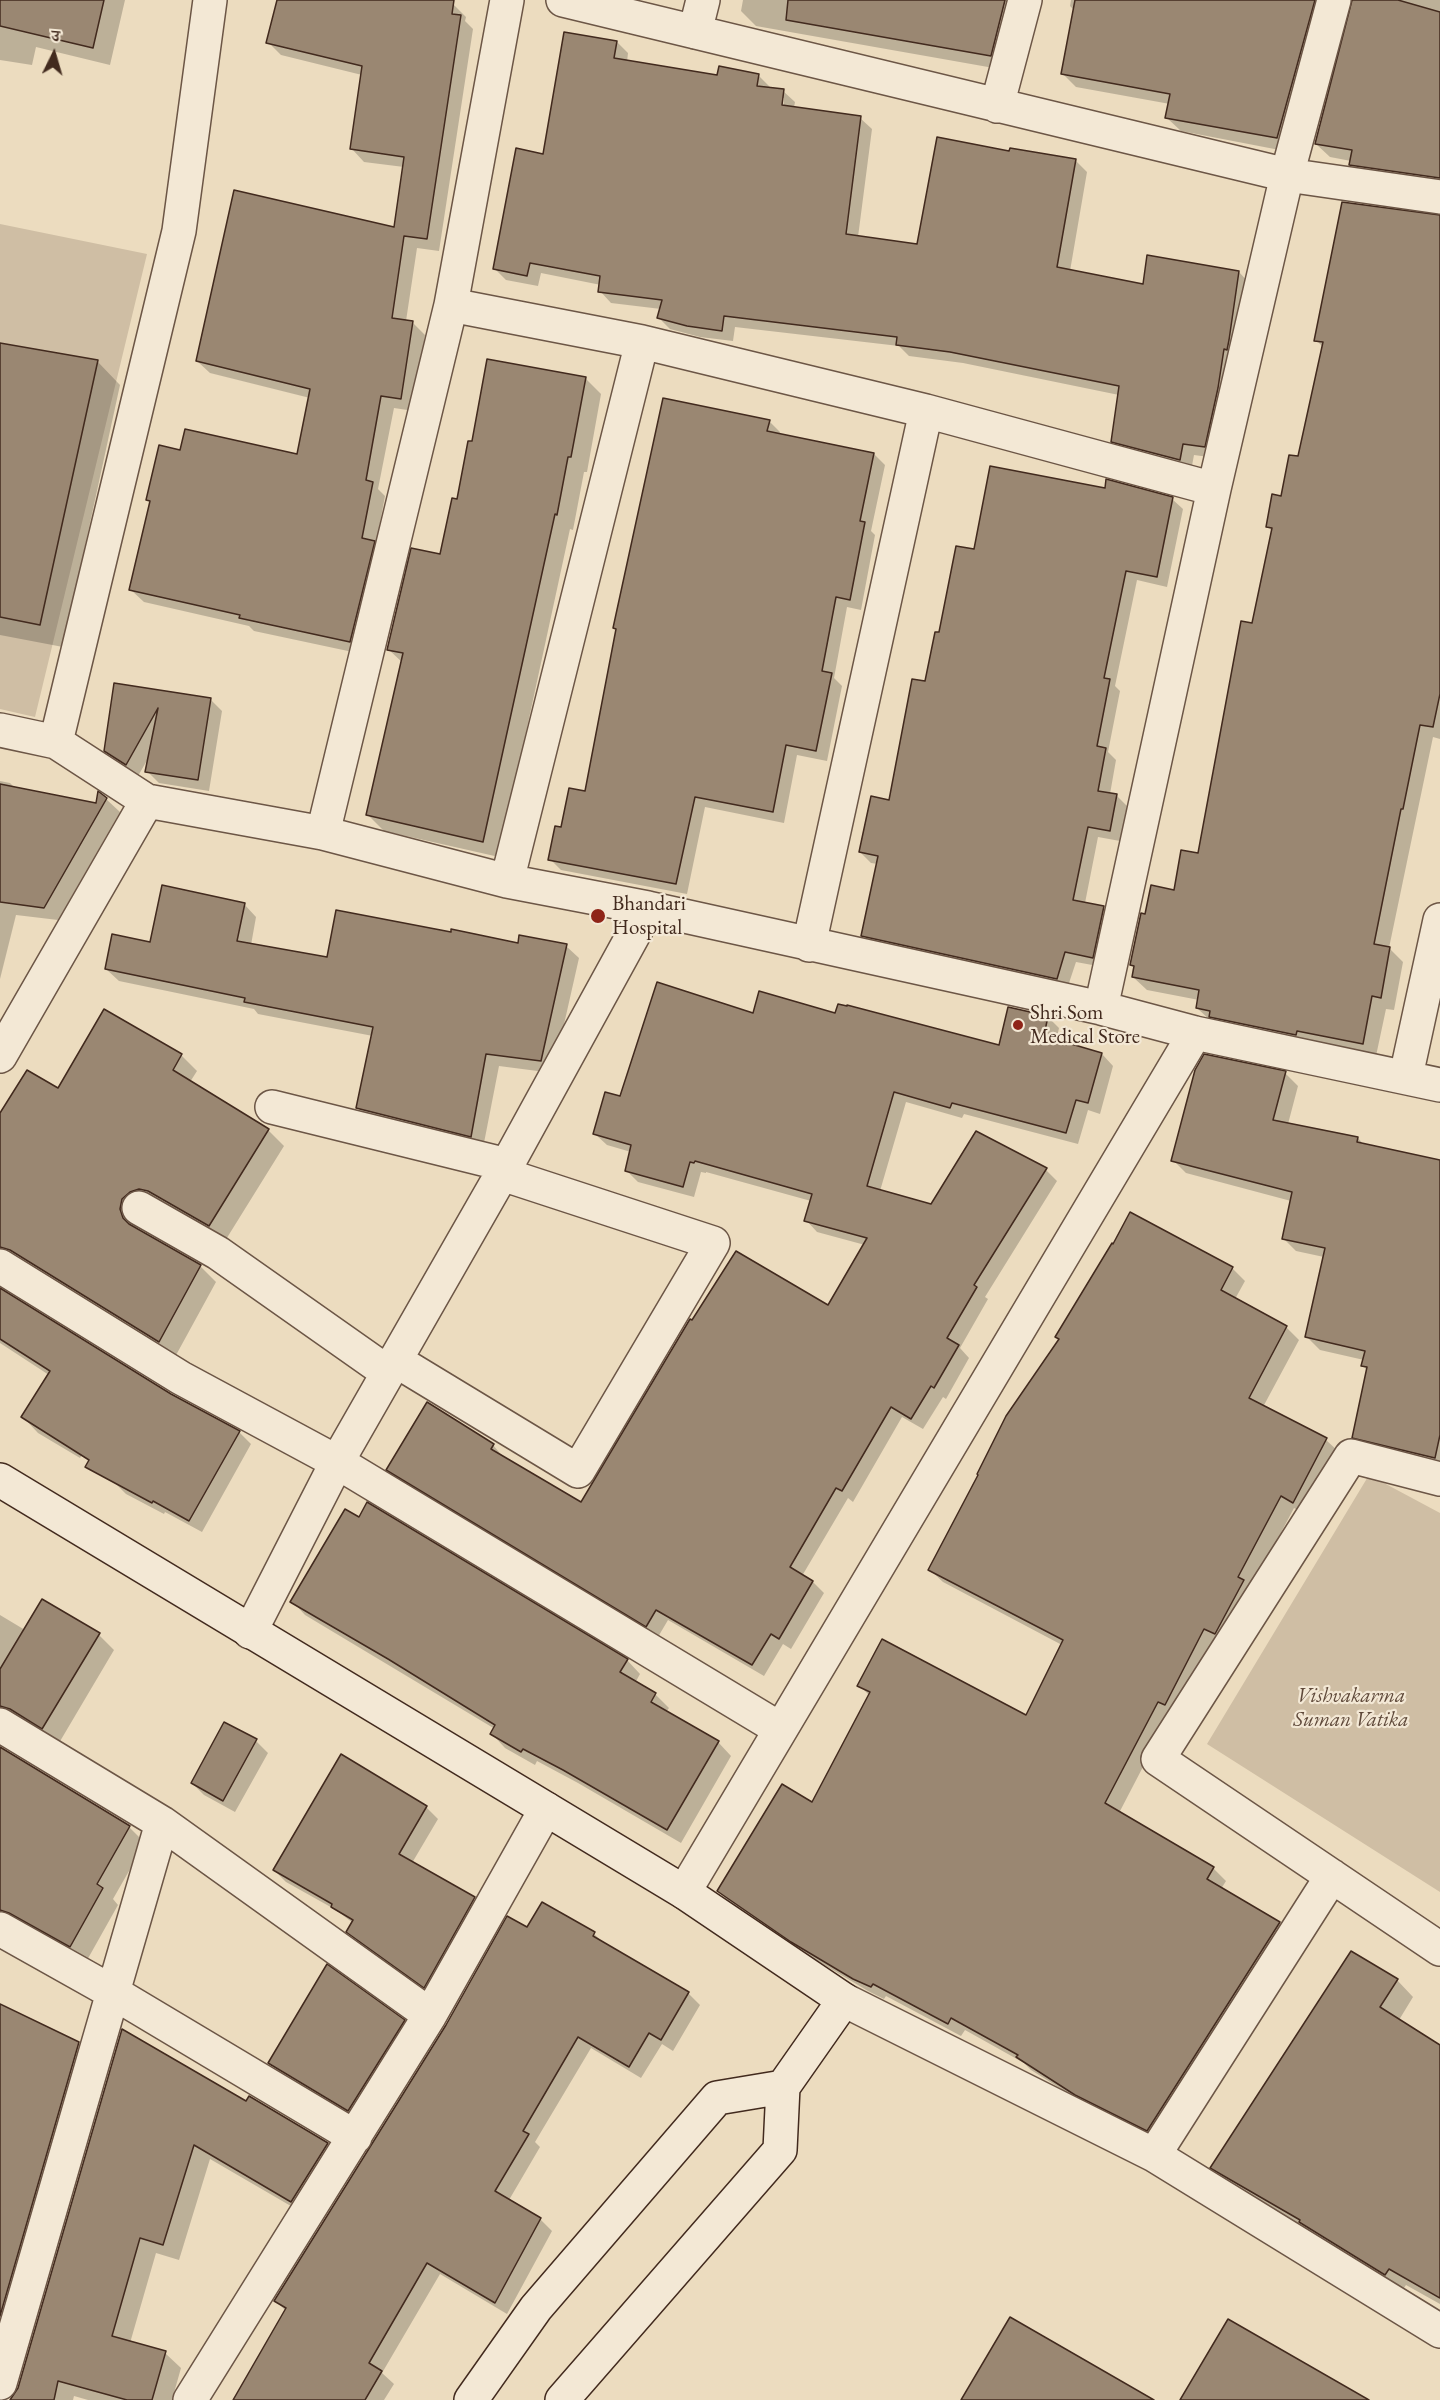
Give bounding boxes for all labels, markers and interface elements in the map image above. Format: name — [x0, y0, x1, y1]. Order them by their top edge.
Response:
north arrow — [24, 24, 84, 84]
text: उ — [51, 25, 61, 46]
place label: Bhandari Hospital — [612, 891, 686, 941]
marker: Bhandari Hospital — [589, 907, 607, 925]
place label: Shri Som Medical Store — [1030, 1000, 1140, 1050]
marker: Shri Som Medical Store — [1011, 1018, 1025, 1032]
park label: Vishvakarma Suman Vatika — [1293, 1683, 1409, 1733]

